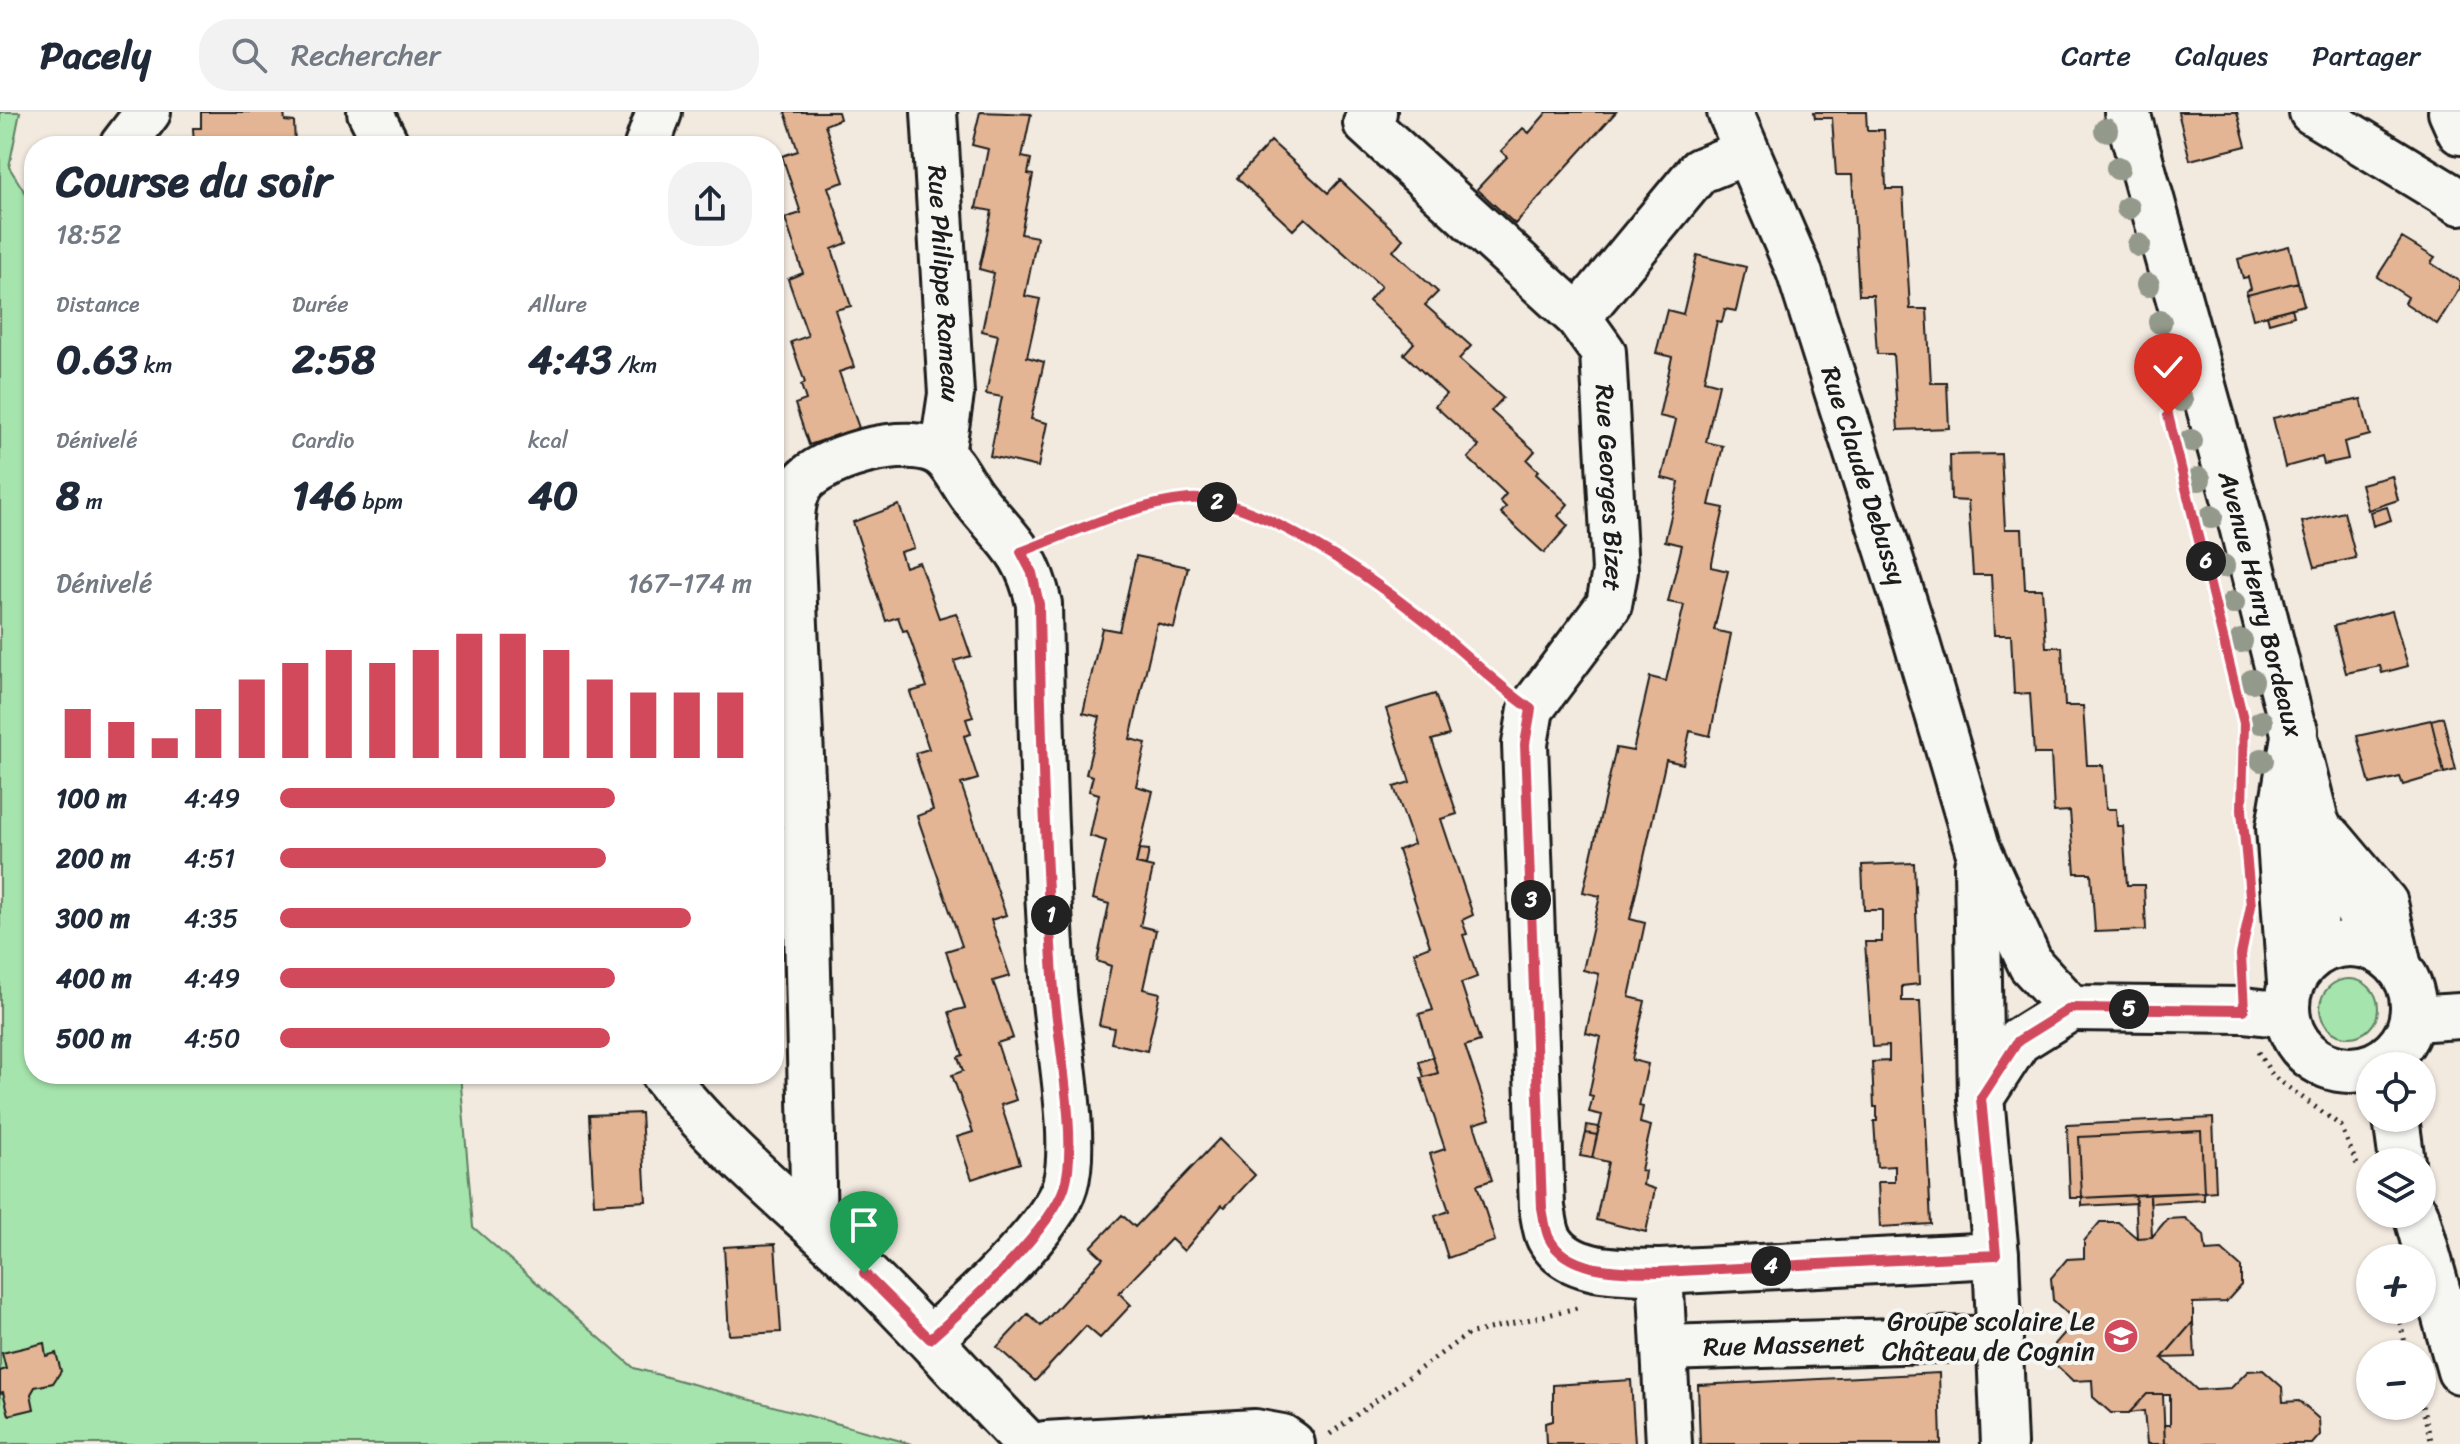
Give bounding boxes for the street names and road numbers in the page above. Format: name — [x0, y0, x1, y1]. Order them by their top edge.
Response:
street label: Rue Philippe Rameau — [914, 164, 975, 406]
street label: Rue Claude Debussy — [1808, 360, 1921, 592]
street label: Rue Georges Bizet — [1582, 383, 1638, 595]
street label: Avenue Henry Bordeaux — [2204, 464, 2317, 743]
street label: Rue Massenet — [1703, 1319, 1865, 1370]

